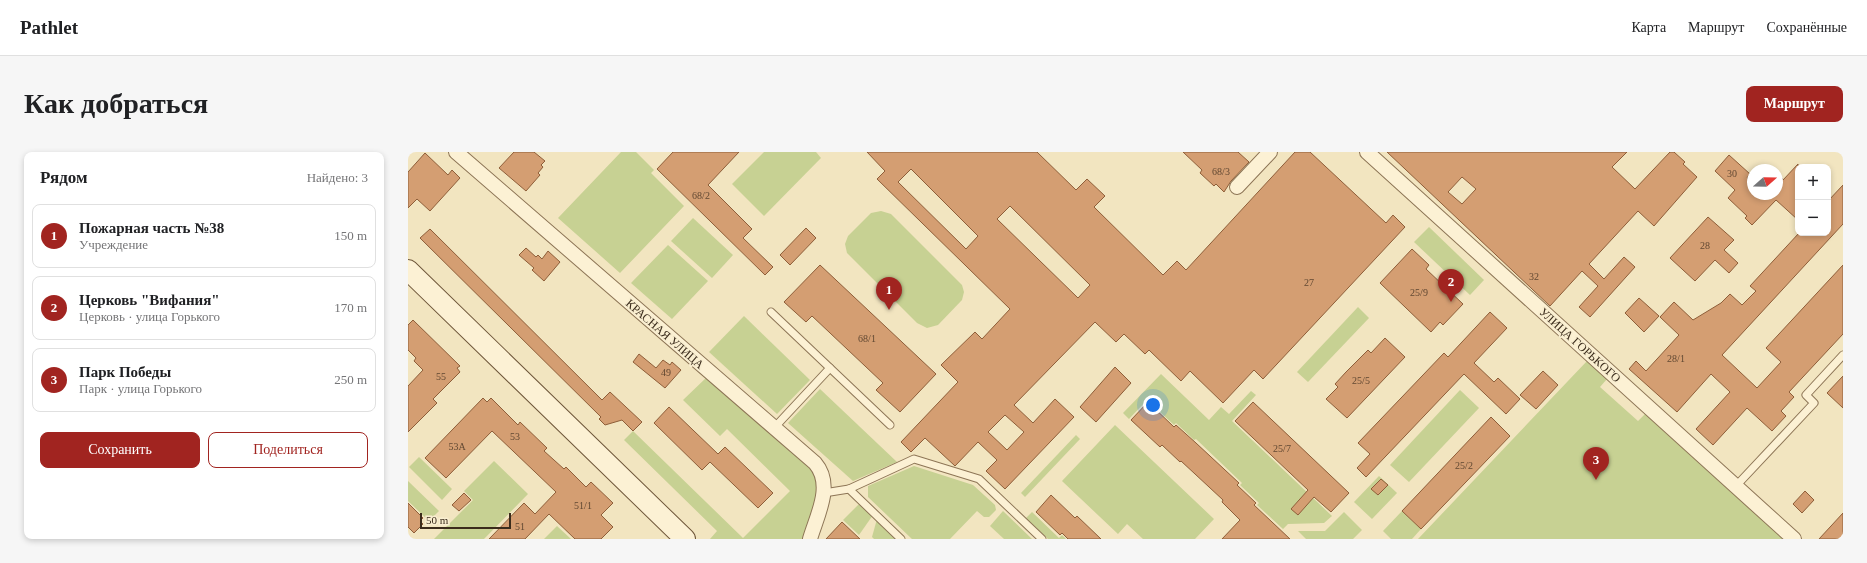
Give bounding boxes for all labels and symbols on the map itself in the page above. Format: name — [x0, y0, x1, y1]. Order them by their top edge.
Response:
north arrow — [1747, 164, 1783, 200]
house number: 68/3 — [1212, 166, 1230, 177]
house number: 30 — [1727, 168, 1737, 179]
house number: 68/2 — [692, 190, 710, 201]
house number: 28 — [1700, 240, 1710, 251]
pin: 2 — [1438, 269, 1464, 302]
house number: 32 — [1529, 271, 1539, 282]
pin: 1 — [876, 277, 902, 310]
house number: 27 — [1304, 277, 1314, 288]
house number: 25/9 — [1410, 287, 1428, 298]
street label: КРАСНАЯ УЛИЦА — [623, 296, 707, 372]
street label: УЛИЦА ГОРЬКОГО — [1536, 305, 1624, 385]
house number: 68/1 — [858, 333, 876, 344]
house number: 28/1 — [1667, 353, 1685, 364]
house number: 49 — [661, 367, 671, 378]
house number: 55 — [436, 371, 446, 382]
house number: 25/5 — [1352, 375, 1370, 386]
your location — [1143, 395, 1163, 415]
house number: 53 — [510, 431, 520, 442]
house number: 53А — [448, 441, 466, 452]
house number: 25/7 — [1273, 443, 1291, 454]
pin: 3 — [1583, 447, 1609, 480]
house number: 25/2 — [1455, 460, 1473, 471]
house number: 51/1 — [574, 500, 592, 511]
scale bar — [420, 511, 511, 530]
house number: 51 — [515, 521, 525, 532]

